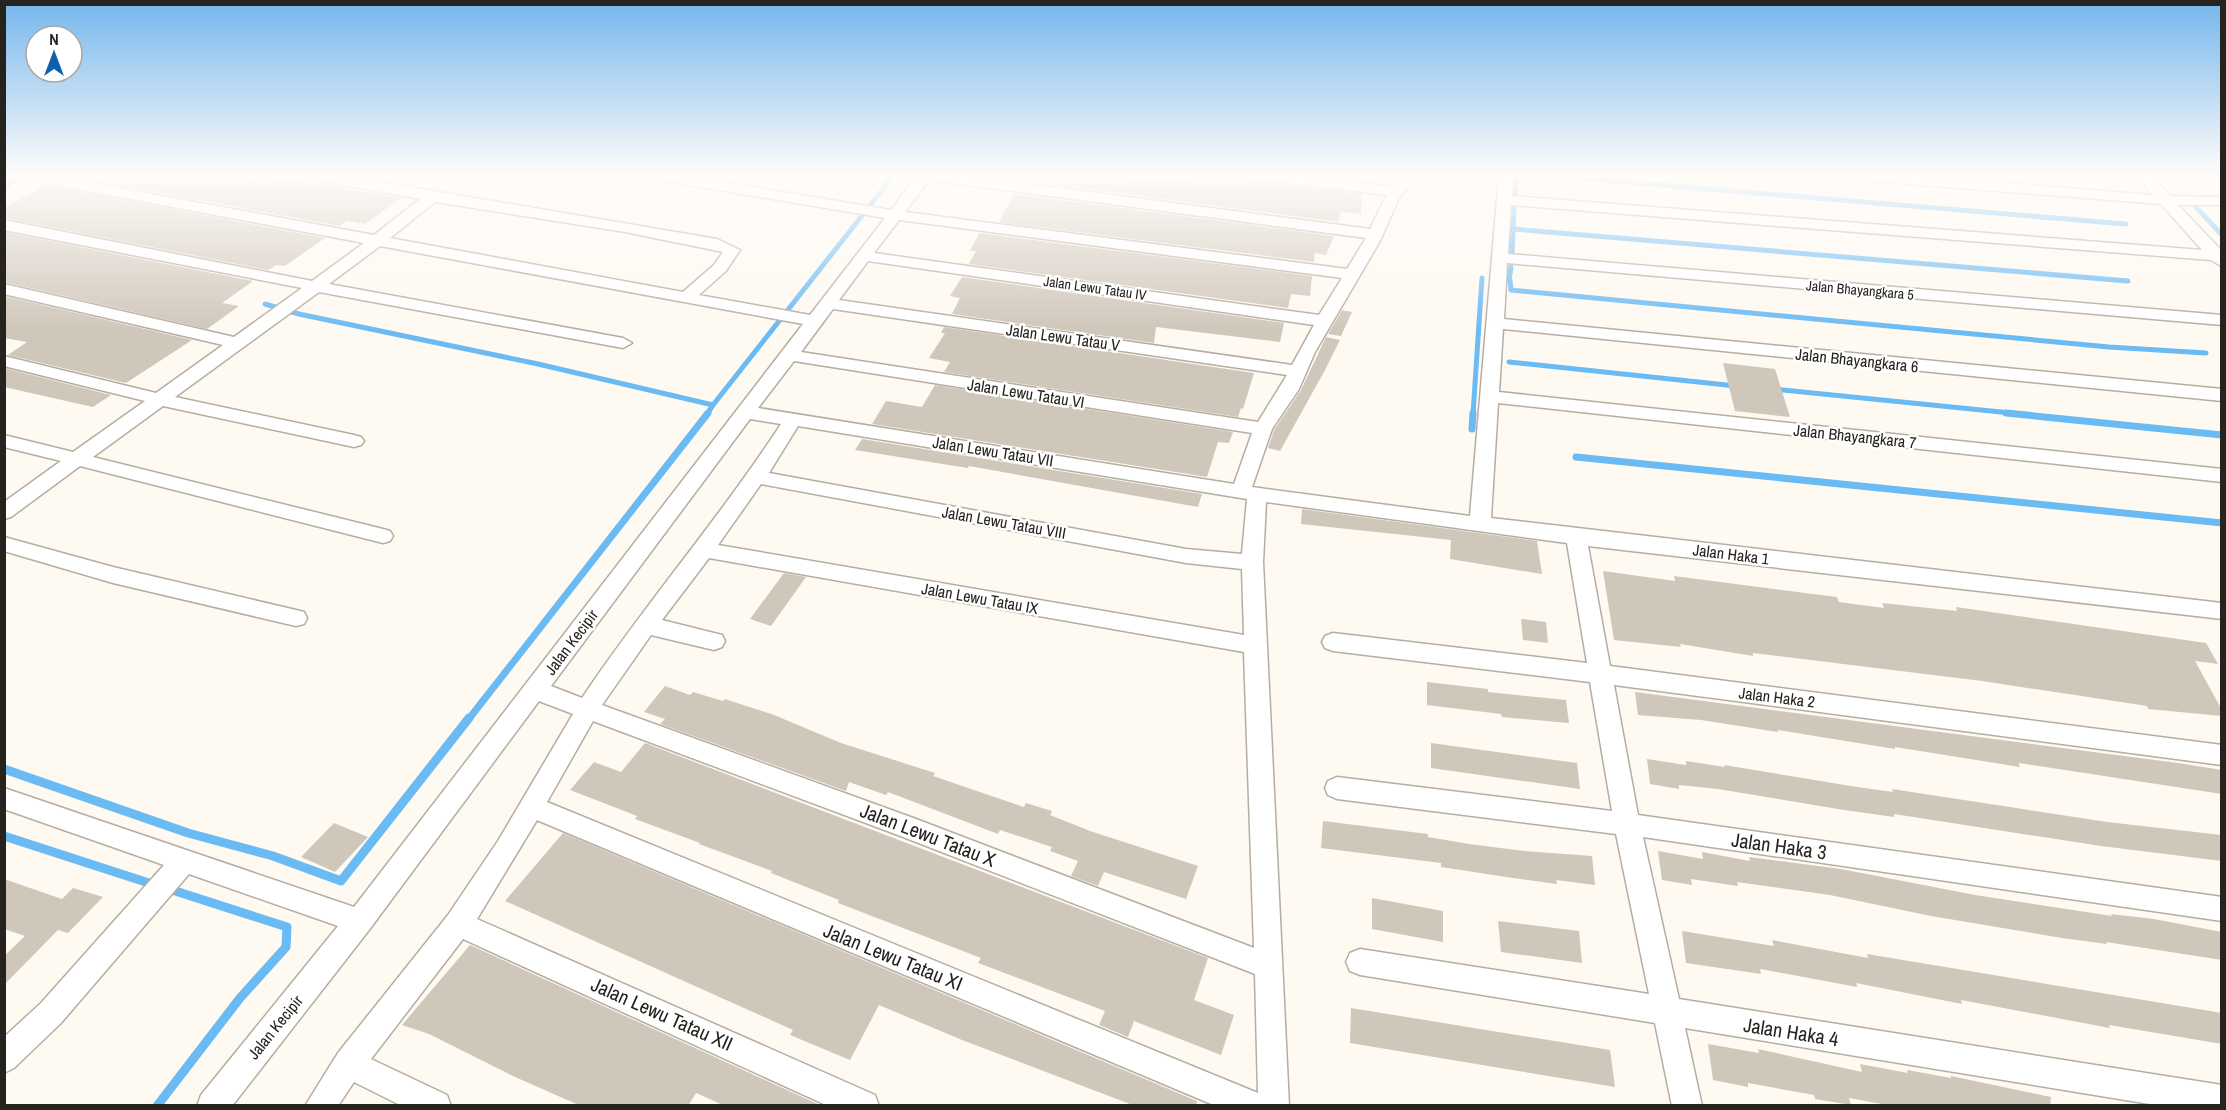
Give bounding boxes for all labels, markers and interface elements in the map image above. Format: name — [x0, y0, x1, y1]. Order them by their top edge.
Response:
north arrow — [24, 24, 84, 84]
text: N — [49, 28, 59, 50]
street label: Jalan Lewu Tatau IV — [1043, 272, 1148, 304]
street label: Jalan Bhayangkara 5 — [1805, 276, 1915, 304]
street label: Jalan Lewu Tatau V — [1005, 318, 1121, 356]
street label: Jalan Bhayangkara 6 — [1795, 343, 1919, 377]
street label: Jalan Lewu Tatau VI — [966, 373, 1086, 413]
street label: Jalan Bhayangkara 7 — [1793, 419, 1917, 453]
street label: Jalan Lewu Tatau VII — [931, 431, 1055, 471]
street label: Jalan Lewu Tatau VIII — [940, 500, 1068, 544]
street label: Jalan Haka 1 — [1692, 538, 1771, 570]
street label: Jalan Lewu Tatau IX — [920, 577, 1040, 619]
street label: Jalan Kecipir — [539, 604, 603, 679]
street label: Jalan Haka 2 — [1738, 681, 1816, 713]
street label: Jalan Lewu Tatau X — [857, 796, 1000, 873]
street label: Jalan Haka 3 — [1730, 825, 1828, 866]
street label: Jalan Lewu Tatau XI — [820, 916, 967, 997]
street label: Jalan Lewu Tatau XII — [587, 970, 737, 1057]
street label: Jalan Kecipir — [242, 990, 308, 1064]
street label: Jalan Haka 4 — [1742, 1011, 1840, 1052]

